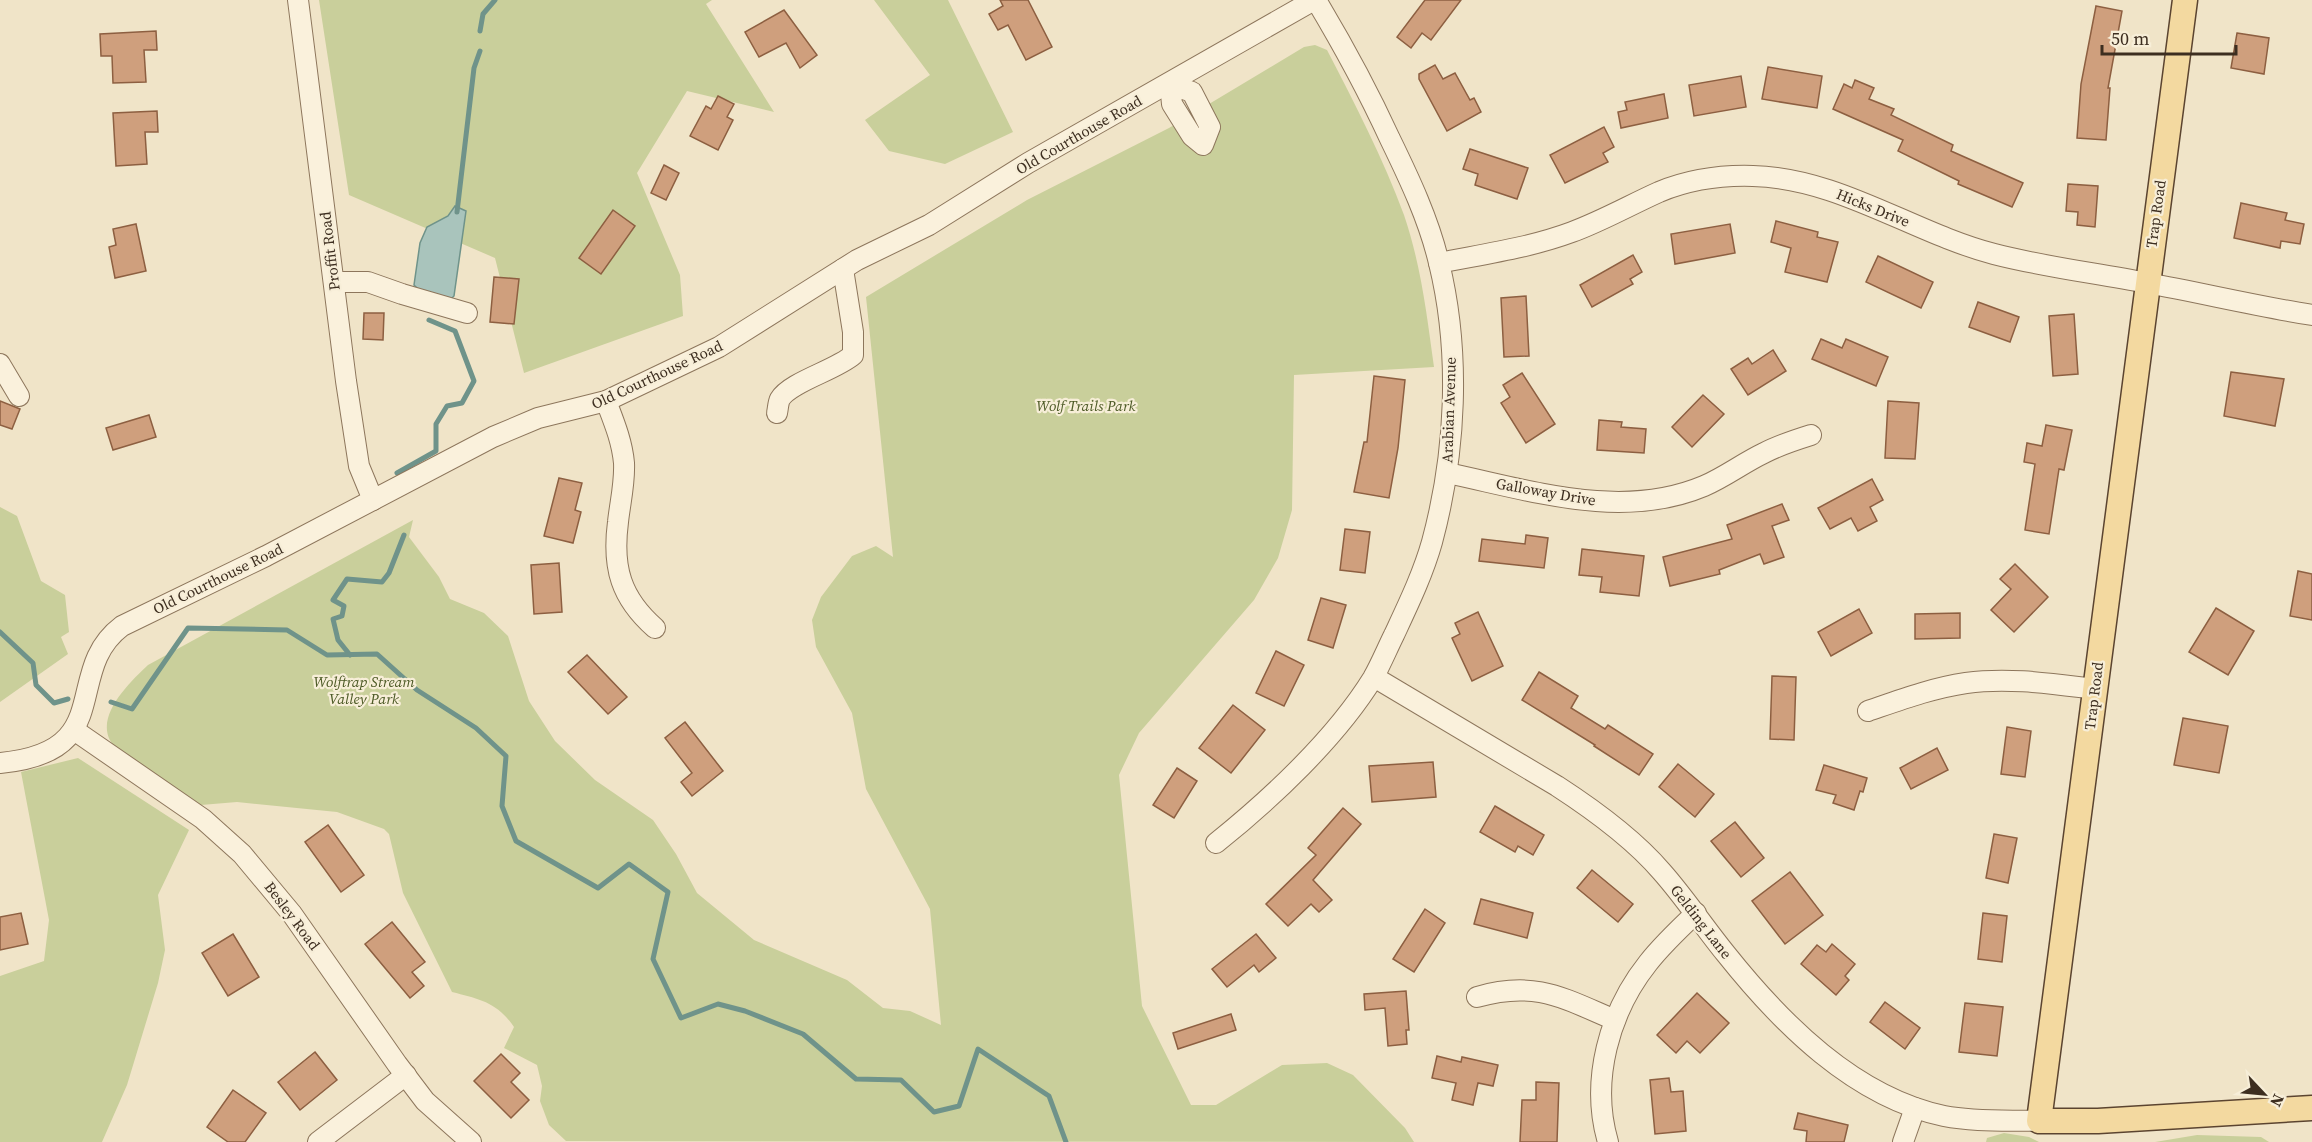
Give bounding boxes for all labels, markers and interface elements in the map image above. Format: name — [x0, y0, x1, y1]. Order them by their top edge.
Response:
scale bar — [2102, 18, 2236, 56]
text: 50 m — [2111, 26, 2149, 51]
street label: Old Courthouse Road — [1012, 90, 1146, 179]
street label: Trap Road — [2140, 178, 2171, 249]
street label: Hicks Drive — [1833, 183, 1913, 232]
street label: Proffit Road — [314, 210, 345, 292]
street label: Old Courthouse Road — [588, 335, 726, 414]
street label: Arabian Avenue — [1436, 356, 1461, 463]
park label: Wolf Trails Park — [1036, 395, 1137, 416]
street label: Galloway Drive — [1494, 472, 1598, 511]
street label: Old Courthouse Road — [149, 538, 287, 619]
street label: Trap Road — [2079, 660, 2108, 731]
park label: Wolftrap Stream Valley Park — [313, 671, 415, 709]
street label: Besley Road — [260, 877, 325, 955]
street label: Gelding Lane — [1666, 880, 1737, 963]
north arrow — [2234, 1064, 2294, 1124]
text: N — [2265, 1091, 2290, 1111]

